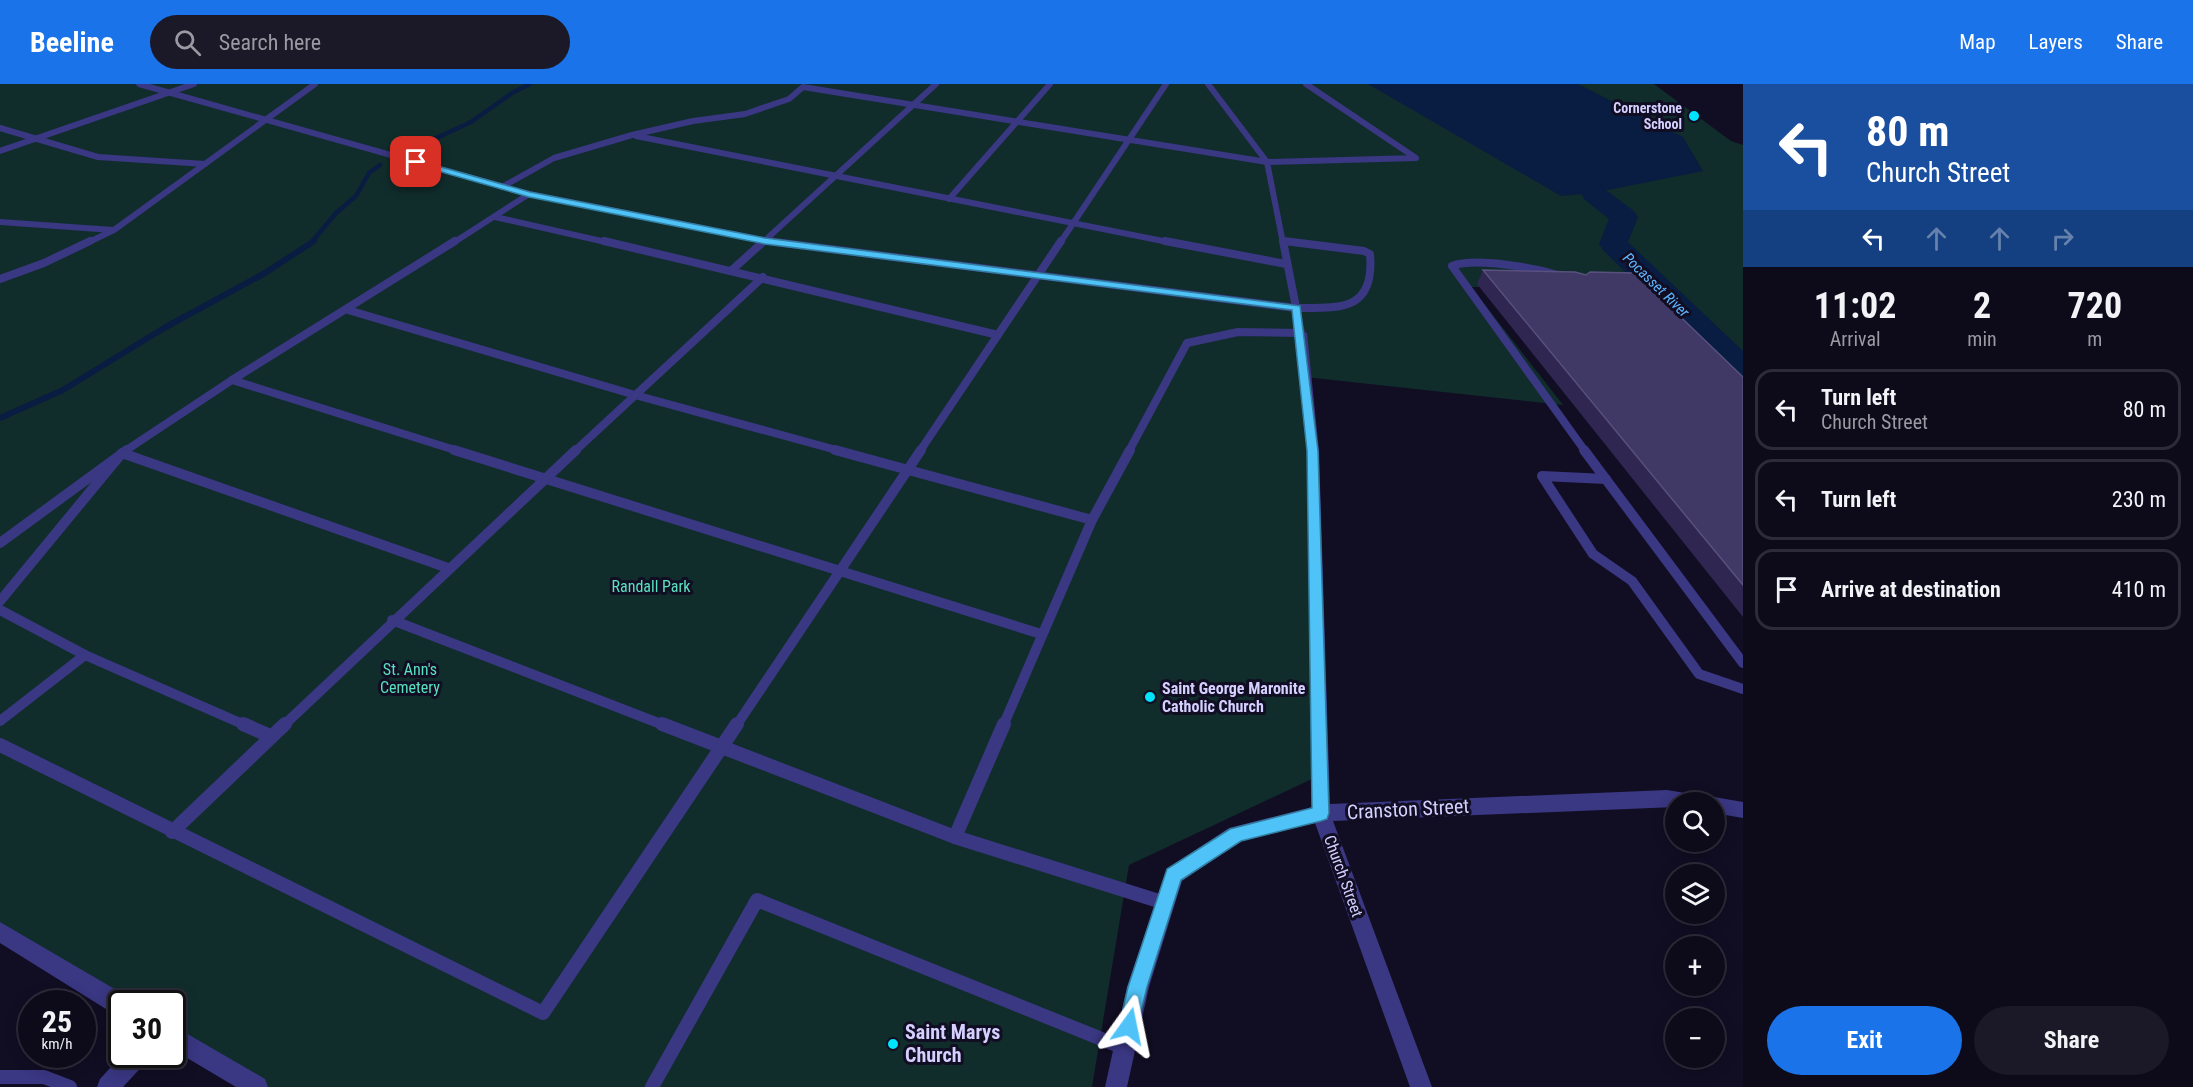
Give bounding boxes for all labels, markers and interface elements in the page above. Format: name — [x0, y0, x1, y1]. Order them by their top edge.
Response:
search box — [150, 15, 570, 69]
text: Beeline — [30, 26, 114, 59]
icon: search — [171, 26, 204, 59]
text: Search here — [219, 30, 321, 55]
text: Map — [1959, 30, 1996, 54]
text: Layers — [2029, 30, 2083, 54]
text: Share — [2116, 30, 2163, 54]
place label: Cornerstone School — [1613, 100, 1682, 132]
text: 80 m — [1866, 107, 1949, 156]
icon: left — [1767, 108, 1845, 186]
marker: Cornerstone School — [1687, 109, 1701, 123]
pin — [390, 136, 441, 187]
icon: arrive — [399, 145, 432, 178]
text: Church Street — [1866, 157, 2010, 189]
icon: left — [1857, 222, 1890, 255]
icon: ahead — [1920, 222, 1953, 255]
icon: ahead — [1983, 222, 2016, 255]
icon: right — [2046, 222, 2079, 255]
water label: Pocasset River — [1619, 249, 1693, 321]
text: 11:02 — [1814, 285, 1896, 327]
text: 2 — [1973, 285, 1991, 327]
text: 720 — [2068, 285, 2122, 327]
text: Arrival — [1830, 327, 1881, 351]
text: min — [1967, 327, 1997, 351]
text: m — [2087, 327, 2102, 351]
text: Turn left — [1821, 385, 1896, 410]
icon: left — [1770, 393, 1803, 426]
text: 80 m — [2123, 397, 2166, 422]
text: Church Street — [1821, 410, 1928, 434]
icon: left — [1770, 483, 1803, 516]
text: Turn left — [1821, 487, 1896, 512]
text: 230 m — [2112, 487, 2166, 512]
icon: arrive — [1770, 573, 1803, 606]
park label: Randall Park — [611, 577, 691, 596]
text: Arrive at destination — [1821, 577, 2001, 602]
text: 410 m — [2112, 577, 2166, 602]
park label: St. Ann's Cemetery — [380, 660, 440, 697]
place label: Saint George Maronite Catholic Church — [1162, 679, 1306, 716]
marker: Saint George Maronite Catholic Church — [1143, 690, 1157, 704]
map controls — [1665, 792, 1725, 1068]
button: search — [1665, 792, 1725, 852]
street label: Cranston Street — [1346, 794, 1470, 824]
street label: Church Street — [1320, 833, 1367, 920]
button: layers — [1665, 864, 1725, 924]
button: + — [1665, 936, 1725, 996]
speed limit sign: 30 — [108, 990, 186, 1068]
position arrow — [1097, 994, 1161, 1058]
text: 25 — [42, 1004, 72, 1039]
button: Exit — [1767, 1006, 1962, 1075]
button: Share — [1974, 1006, 2169, 1075]
button: − — [1665, 1008, 1725, 1068]
place label: Saint Marys Church — [905, 1020, 1000, 1067]
text: km/h — [42, 1035, 72, 1053]
marker: Saint Marys Church — [886, 1037, 900, 1051]

